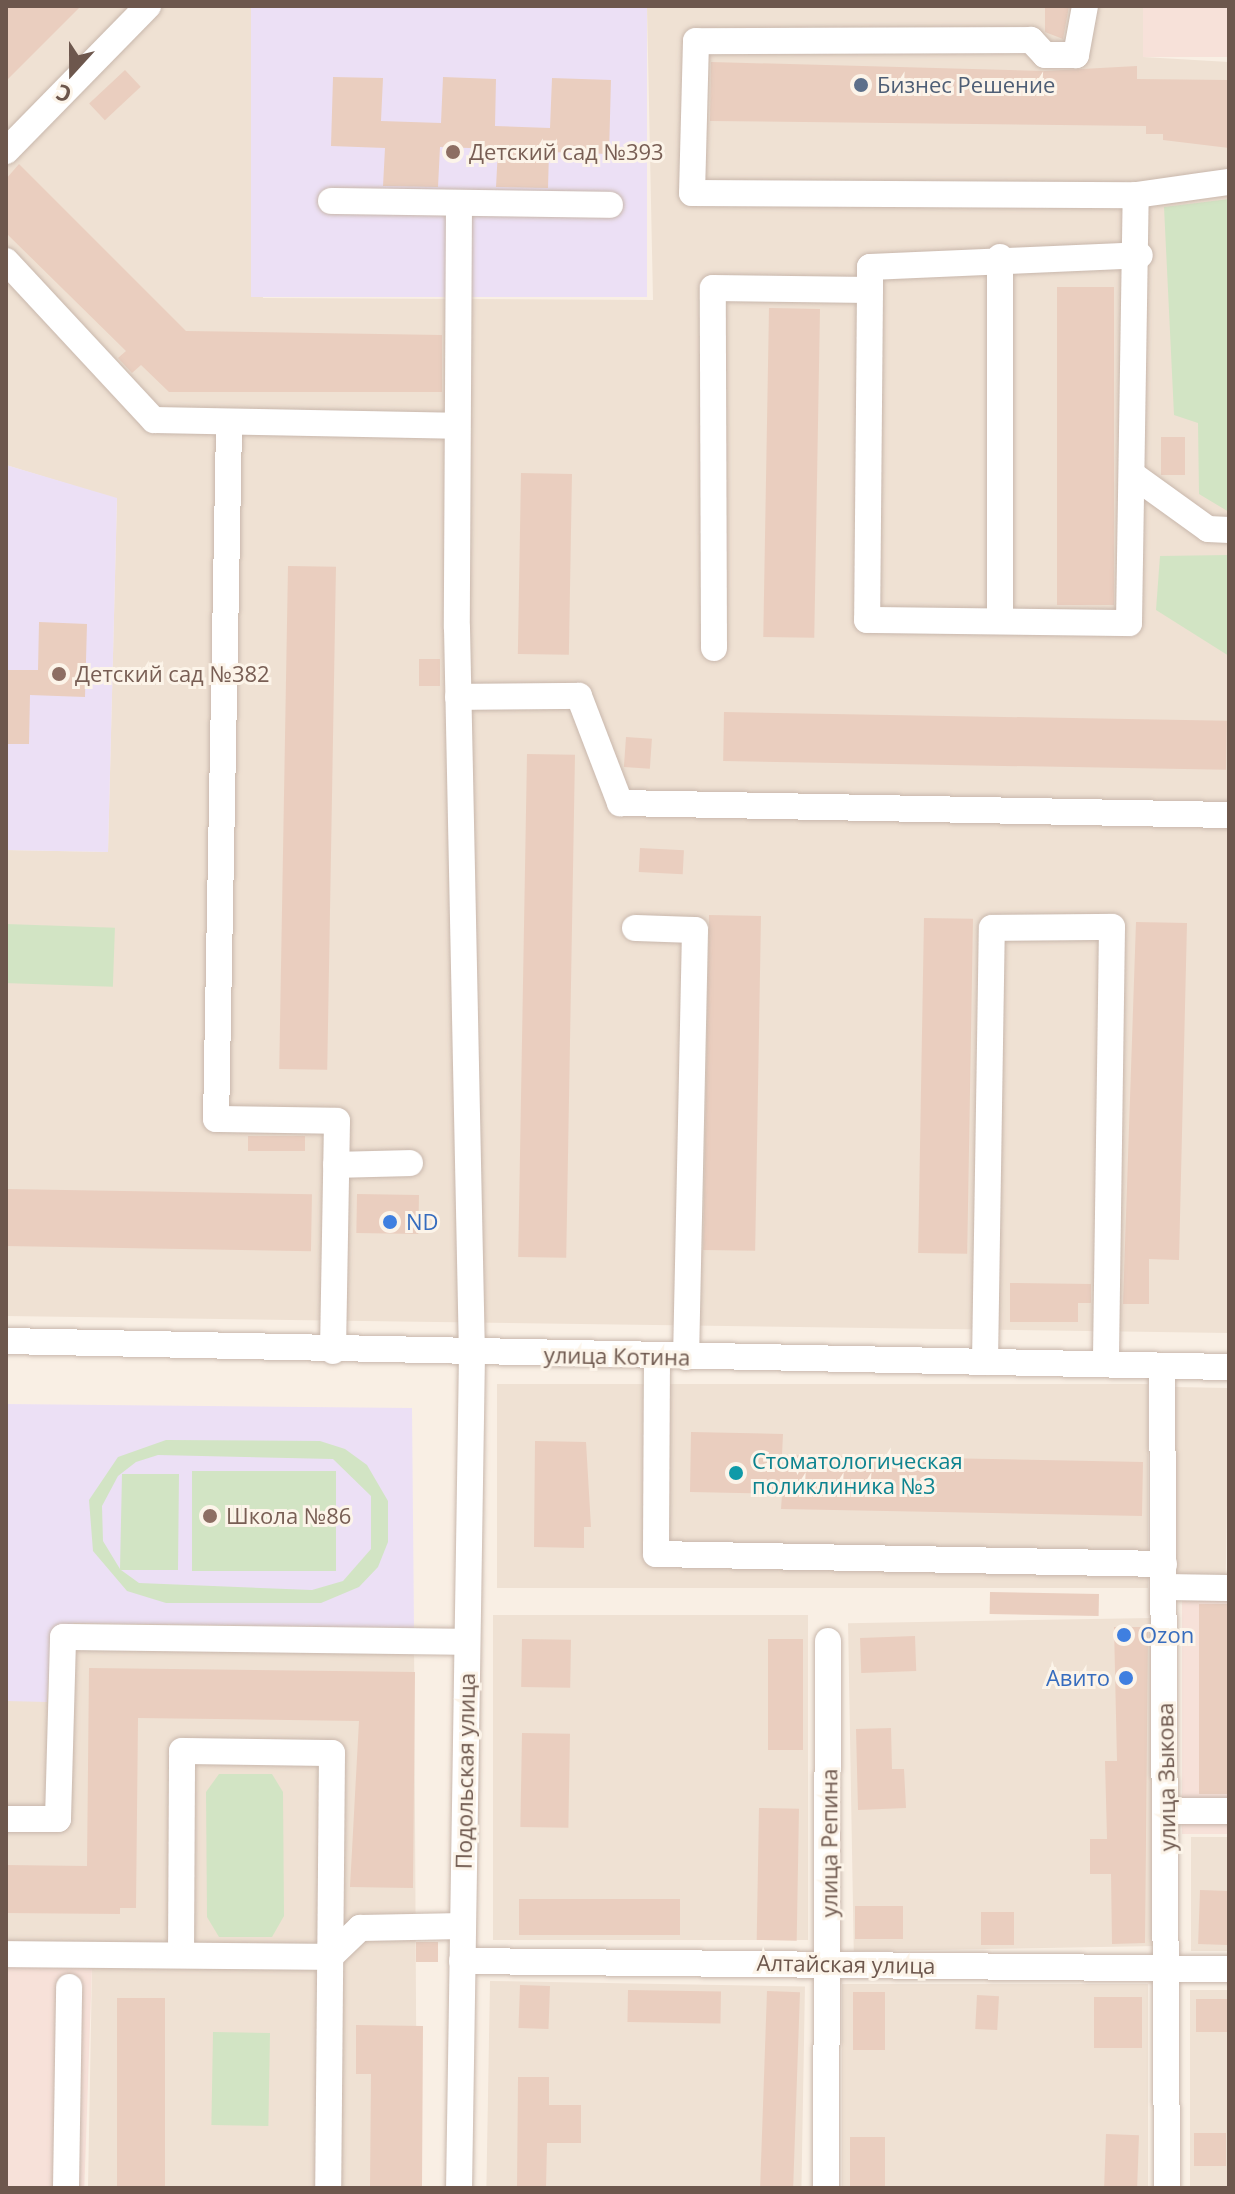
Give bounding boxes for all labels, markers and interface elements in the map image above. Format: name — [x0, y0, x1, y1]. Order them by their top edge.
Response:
north arrow — [32, 32, 112, 112]
place label: Бизнес Решение — [877, 72, 1055, 98]
marker: Бизнес Решение — [852, 76, 870, 94]
text: С — [51, 78, 75, 111]
place label: Детский сад №393 — [469, 139, 664, 165]
marker: Детский сад №393 — [444, 143, 462, 161]
place label: Детский сад №382 — [75, 661, 270, 687]
marker: Детский сад №382 — [50, 665, 68, 683]
place label: ND — [406, 1209, 439, 1235]
marker: ND — [381, 1213, 399, 1231]
street label: улица Котина — [544, 1342, 690, 1370]
place label: Стоматологическая поликлиника №3 — [752, 1447, 963, 1498]
marker: Стоматологическая поликлиника №3 — [727, 1464, 745, 1482]
place label: Школа №86 — [226, 1503, 351, 1529]
marker: Школа №86 — [201, 1507, 219, 1525]
place label: Ozon — [1140, 1622, 1194, 1648]
marker: Ozon — [1115, 1626, 1133, 1644]
place label: Авито — [1046, 1665, 1110, 1691]
marker: Авито — [1117, 1669, 1135, 1687]
street label: Подольская улица — [450, 1673, 480, 1869]
street label: улица Зыкова — [1152, 1703, 1180, 1851]
street label: улица Репина — [816, 1769, 842, 1917]
street label: Алтайская улица — [756, 1949, 936, 1979]

